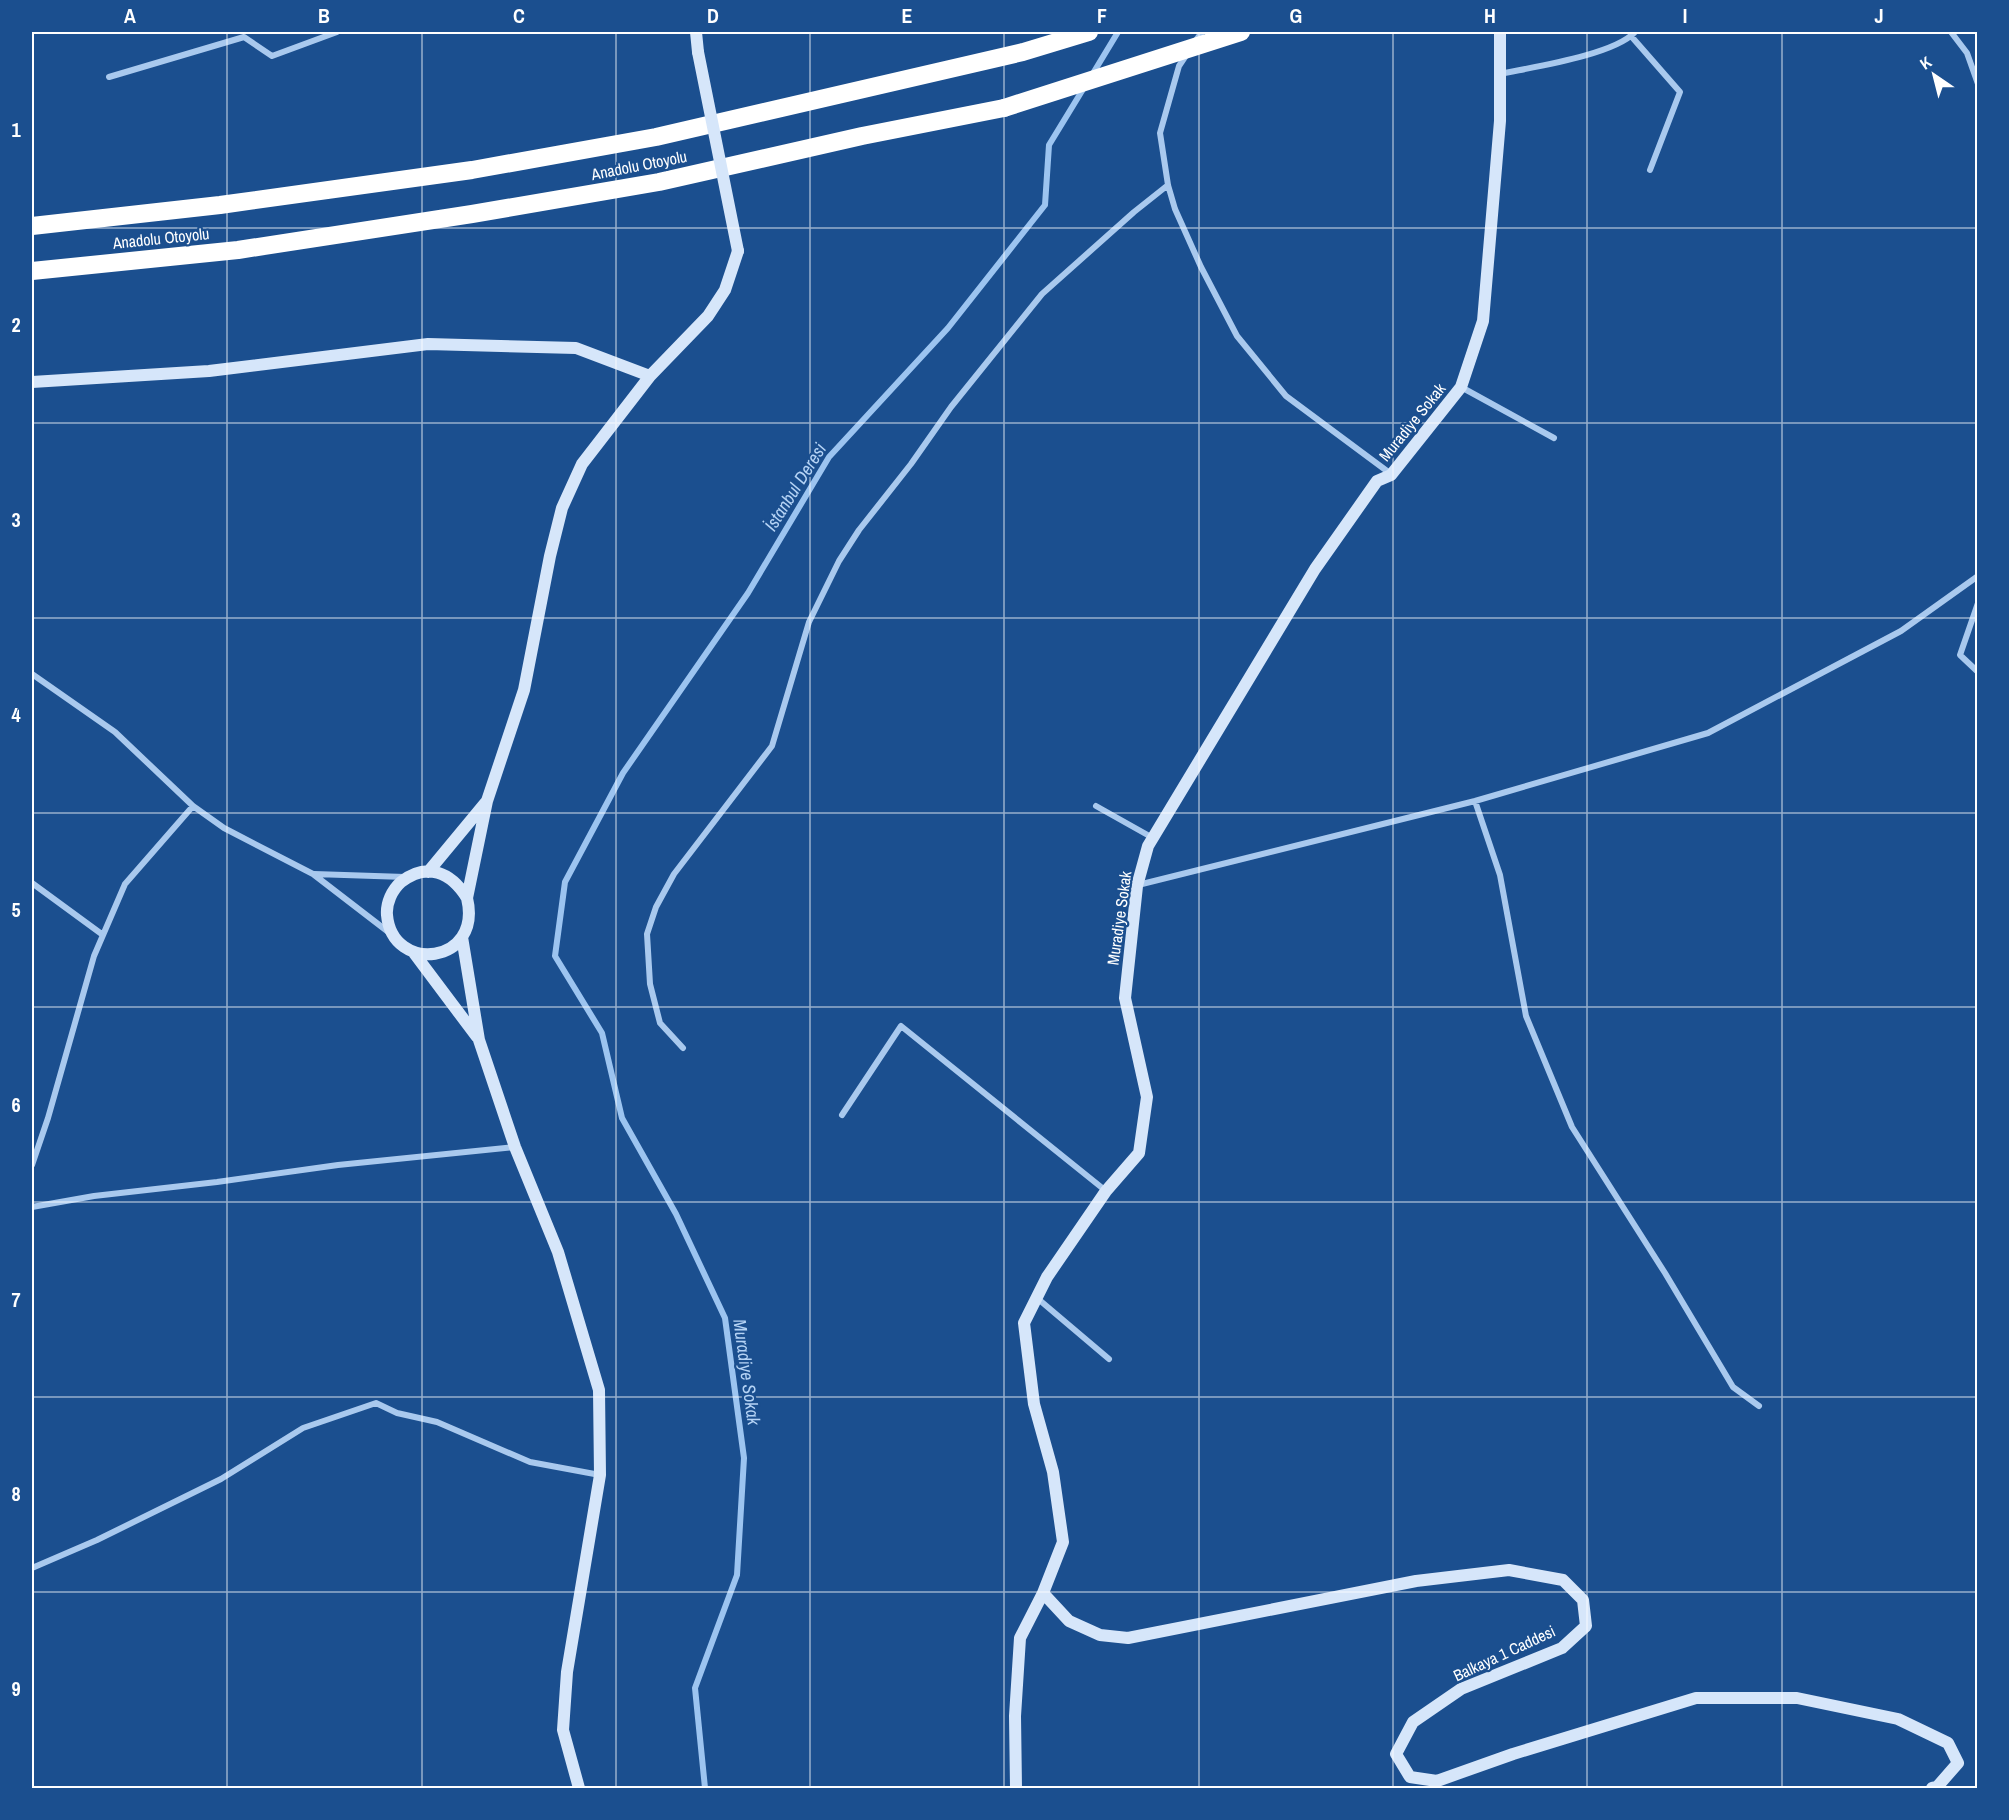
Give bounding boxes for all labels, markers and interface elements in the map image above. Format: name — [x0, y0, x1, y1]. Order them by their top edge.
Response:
text: A — [124, 2, 136, 29]
text: B — [318, 2, 330, 29]
text: C — [513, 2, 525, 29]
text: D — [707, 2, 719, 29]
text: E — [902, 2, 913, 29]
text: F — [1097, 2, 1107, 29]
text: G — [1290, 2, 1302, 29]
text: H — [1484, 2, 1496, 29]
text: I — [1683, 2, 1687, 29]
text: J — [1874, 2, 1884, 29]
north arrow — [1904, 45, 1964, 105]
text: K — [1915, 51, 1936, 74]
text: 1 — [11, 116, 21, 143]
street label: Anadolu Otoyolu — [588, 145, 689, 185]
street label: Anadolu Otoyolu — [111, 222, 210, 254]
text: 2 — [11, 311, 21, 338]
street label: Muradiye Sokak — [1374, 378, 1451, 466]
water label: İstanbul Deresi — [758, 438, 832, 536]
text: 3 — [11, 506, 21, 533]
text: 4 — [11, 701, 21, 728]
street label: Muradiye Sokak — [1102, 869, 1137, 966]
text: 5 — [11, 896, 21, 923]
text: 6 — [11, 1091, 21, 1118]
text: 7 — [11, 1286, 21, 1313]
water label: Muradiye Sokak — [727, 1317, 767, 1427]
text: 8 — [11, 1480, 21, 1507]
street label: Balkaya 1 Caddesi — [1449, 1620, 1559, 1686]
text: 9 — [11, 1675, 21, 1702]

